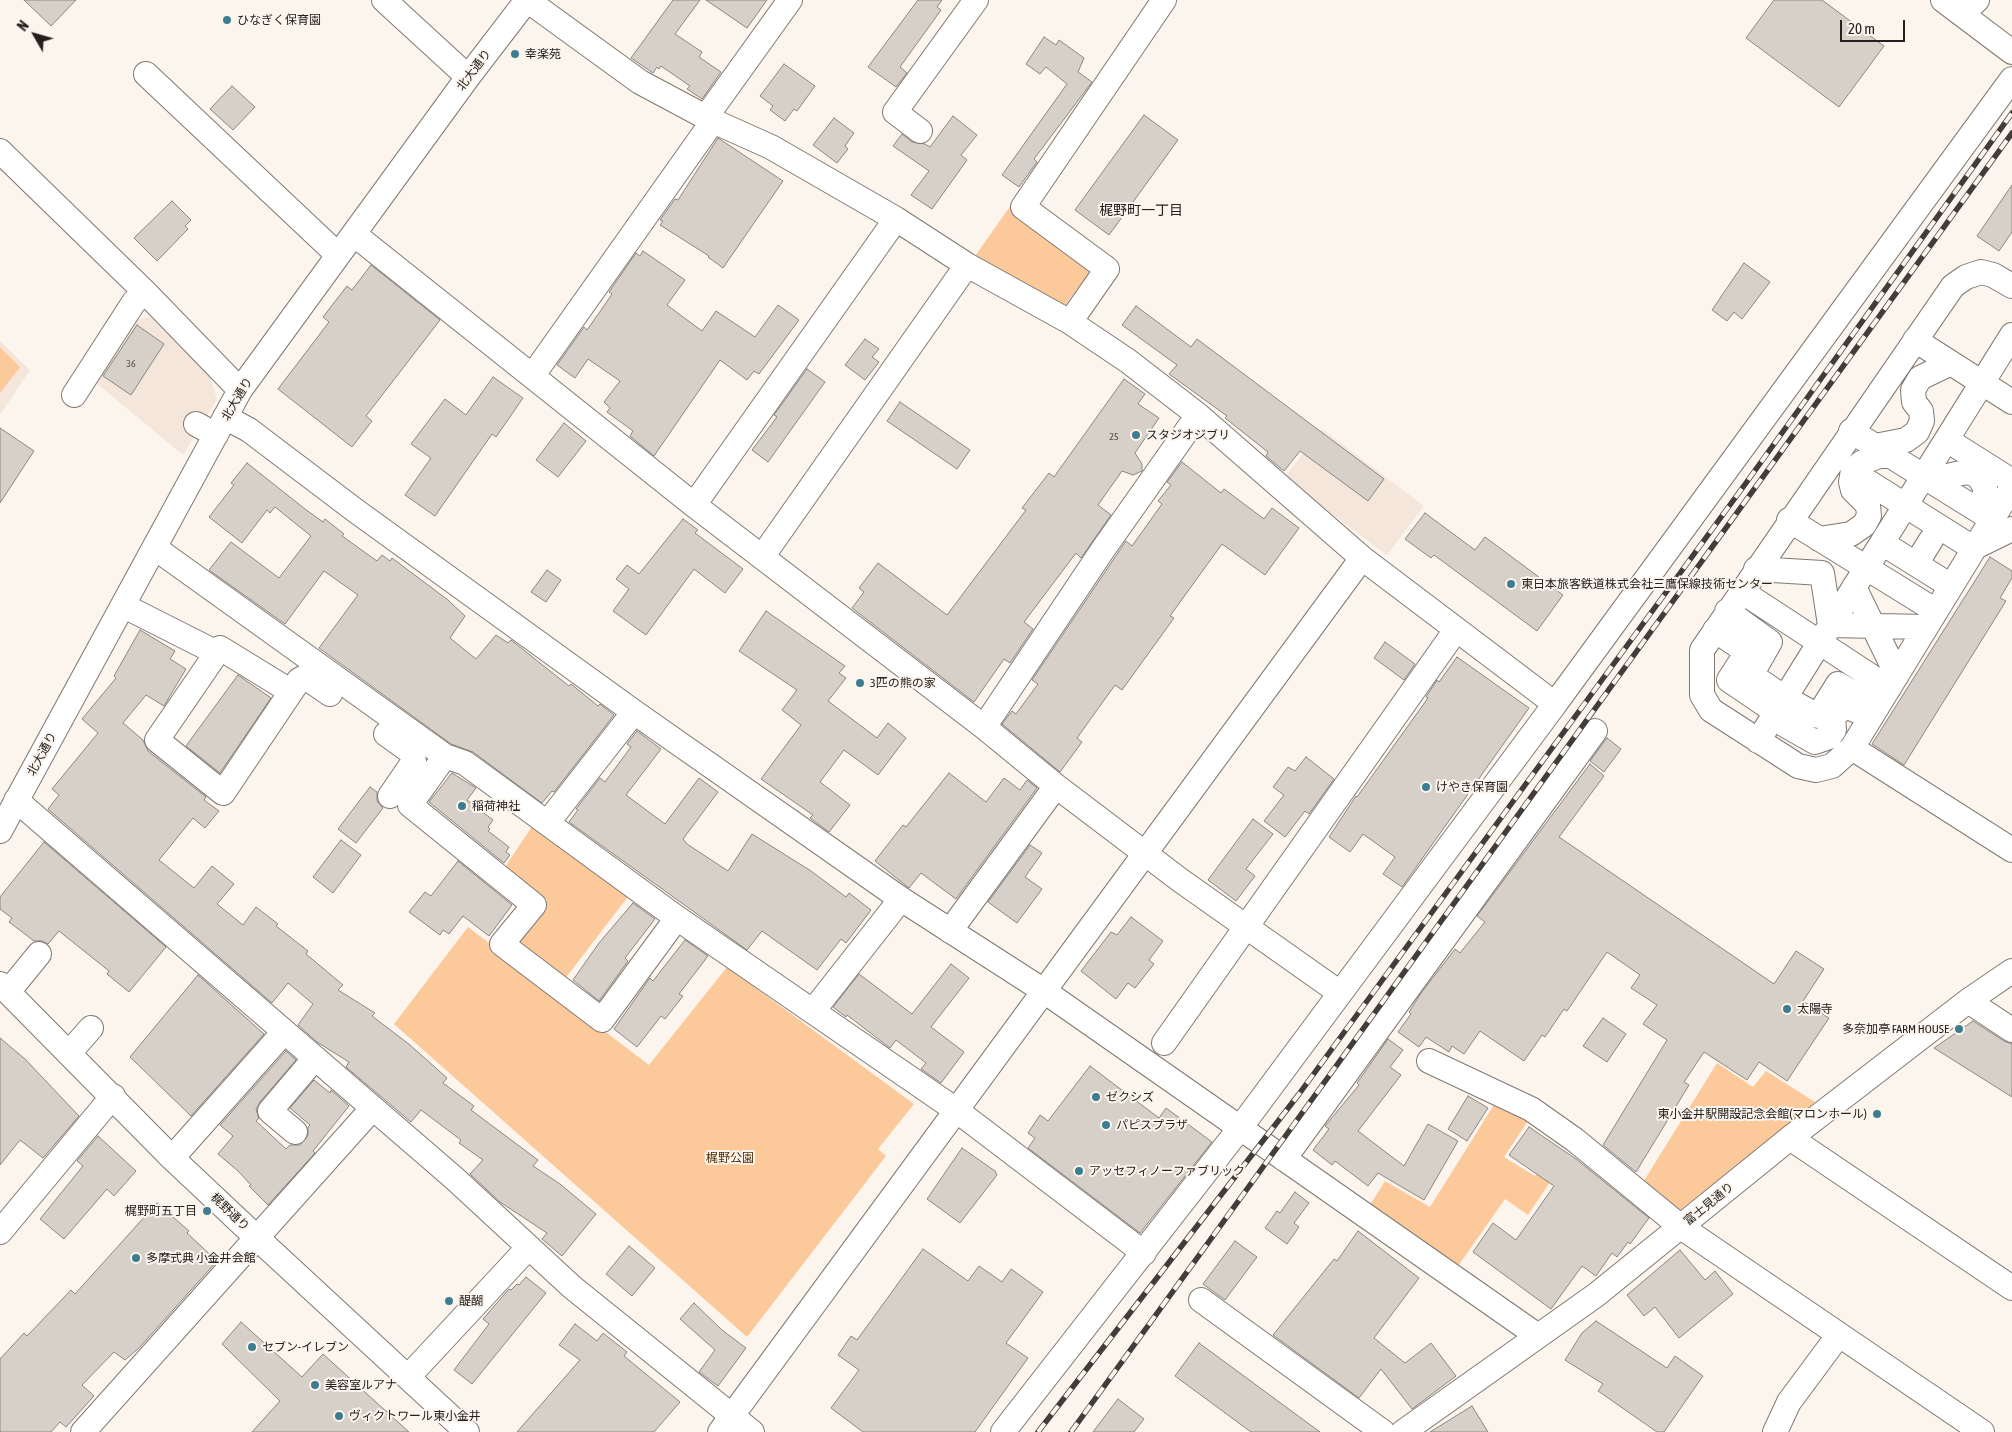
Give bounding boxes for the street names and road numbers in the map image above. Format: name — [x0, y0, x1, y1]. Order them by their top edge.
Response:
street label: 北大通り — [454, 46, 494, 94]
street label: 北大通り — [218, 375, 256, 423]
street label: 北大通り — [24, 730, 60, 778]
street label: 富士見通り — [1681, 1180, 1737, 1228]
street label: 梶野通り — [208, 1190, 252, 1234]

